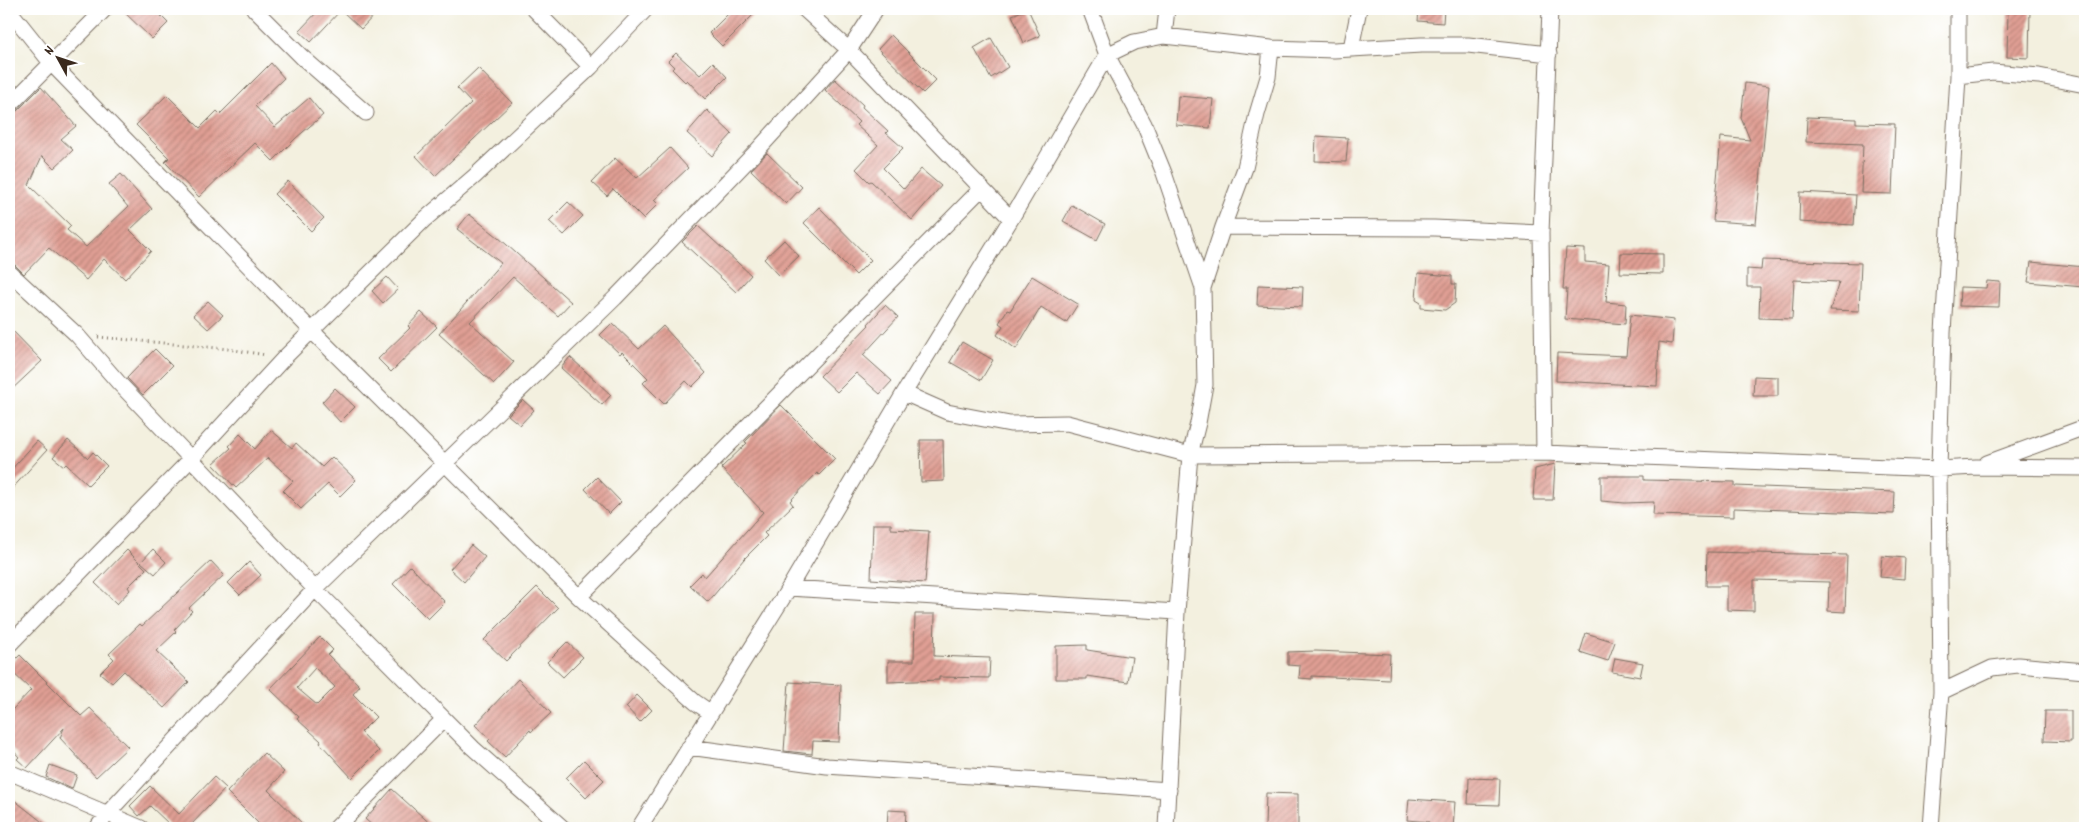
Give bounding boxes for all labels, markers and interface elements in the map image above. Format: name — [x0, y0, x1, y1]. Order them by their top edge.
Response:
north arrow — [32, 32, 82, 82]
text: N — [40, 42, 60, 60]

